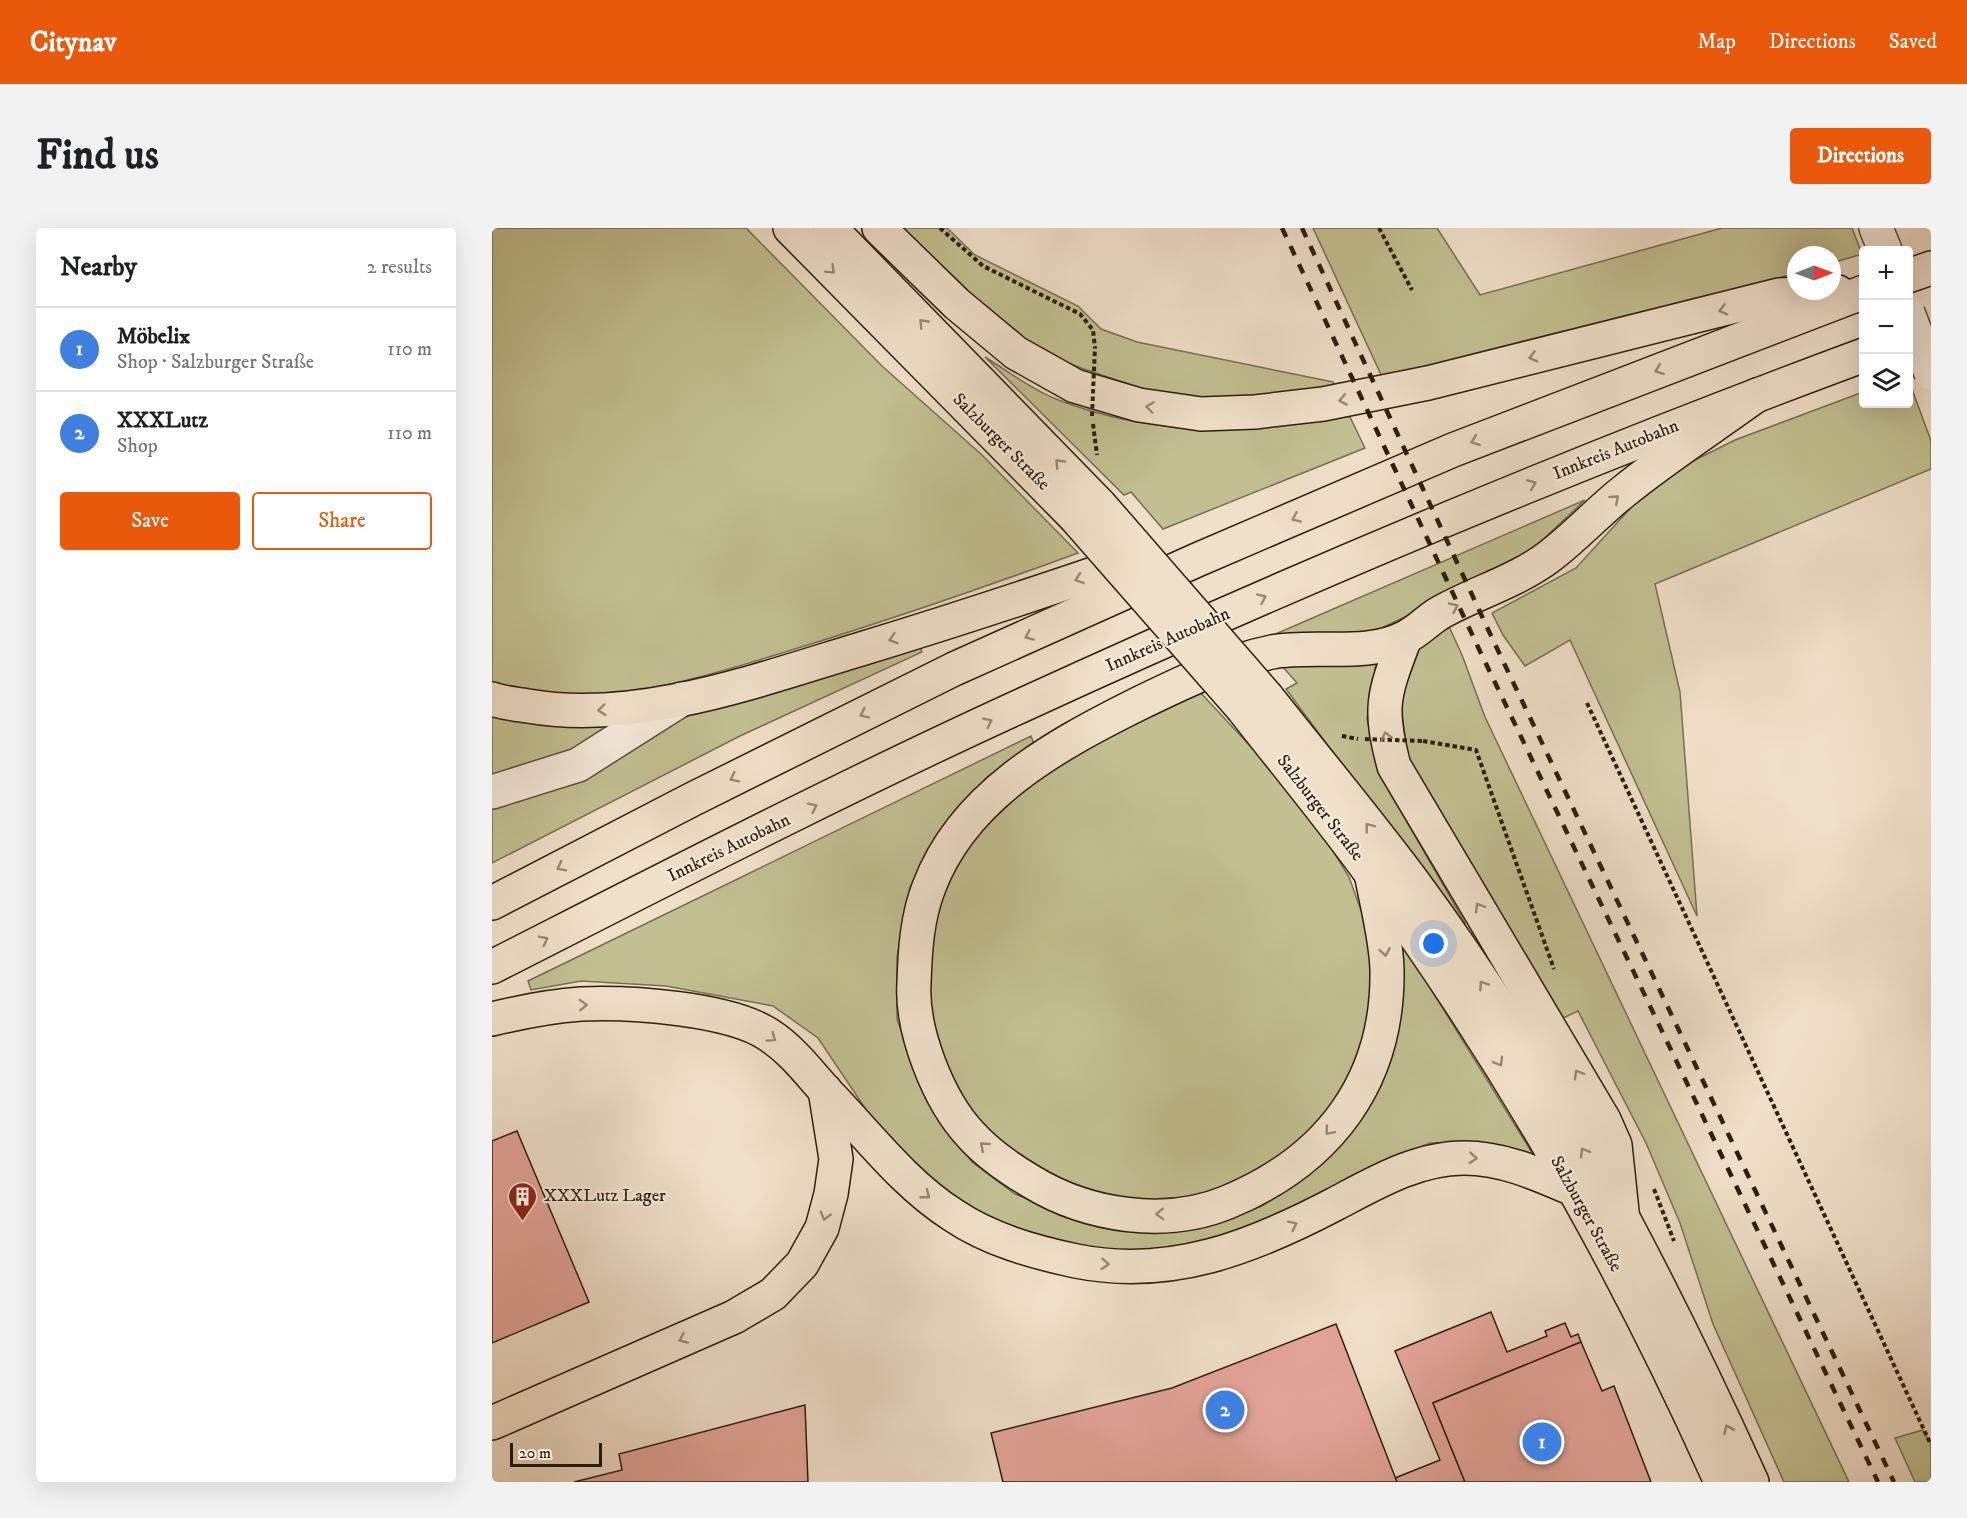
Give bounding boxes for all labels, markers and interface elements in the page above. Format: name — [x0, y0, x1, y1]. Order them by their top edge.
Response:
text: Citynav — [30, 25, 117, 60]
text: Map — [1697, 29, 1736, 55]
text: Directions — [1769, 29, 1856, 55]
text: Saved — [1889, 29, 1937, 55]
button: Directions — [1790, 128, 1931, 184]
text: Find us — [36, 130, 159, 182]
north arrow — [1787, 246, 1841, 300]
map controls — [1859, 246, 1913, 408]
button: + — [1859, 246, 1913, 300]
text: Nearby — [60, 251, 137, 284]
text: 2 results — [367, 255, 432, 280]
one-way arrow — [824, 263, 835, 273]
button: − — [1859, 300, 1913, 354]
one-way arrow — [1718, 302, 1728, 315]
one-way arrow — [919, 320, 930, 331]
text: Möbelix — [117, 323, 190, 350]
text: 1 — [76, 337, 83, 362]
text: 110 m — [387, 337, 432, 362]
text: Shop · Salzburger Straße — [117, 350, 314, 375]
one-way arrow — [1529, 350, 1539, 362]
button: layers — [1859, 354, 1913, 408]
one-way arrow — [1655, 362, 1665, 375]
street label: Salzburger Straße — [948, 389, 1054, 495]
one-way arrow — [1339, 393, 1349, 406]
one-way arrow — [1145, 401, 1154, 413]
text: XXXLutz — [117, 407, 208, 434]
street label: Innkreis Autobahn — [1550, 415, 1683, 485]
text: 2 — [75, 421, 84, 446]
text: 110 m — [387, 421, 432, 446]
text: Shop — [117, 434, 158, 459]
one-way arrow — [1470, 434, 1481, 446]
one-way arrow — [1055, 460, 1066, 470]
one-way arrow — [1527, 478, 1537, 491]
button: Save — [60, 492, 240, 550]
button: Share — [252, 492, 432, 550]
one-way arrow — [1608, 495, 1619, 506]
one-way arrow — [1291, 510, 1302, 522]
one-way arrow — [1074, 572, 1085, 584]
one-way arrow — [1255, 593, 1266, 605]
one-way arrow — [1448, 602, 1459, 614]
street label: Innkreis Autobahn — [1103, 603, 1234, 677]
one-way arrow — [1024, 628, 1035, 640]
one-way arrow — [888, 632, 899, 644]
one-way arrow — [598, 703, 607, 715]
one-way arrow — [860, 707, 871, 719]
one-way arrow — [982, 717, 993, 729]
one-way arrow — [1381, 731, 1394, 741]
street label: Salzburger Straße — [1272, 750, 1368, 866]
one-way arrow — [730, 771, 741, 782]
one-way arrow — [806, 803, 817, 814]
street label: Innkreis Autobahn — [664, 809, 794, 887]
one-way arrow — [1366, 822, 1377, 833]
one-way arrow — [557, 860, 567, 871]
one-way arrow — [1474, 903, 1486, 913]
your location — [1419, 929, 1448, 958]
one-way arrow — [538, 936, 549, 948]
one-way arrow — [1378, 946, 1391, 956]
one-way arrow — [1479, 980, 1490, 991]
one-way arrow — [578, 999, 587, 1011]
one-way arrow — [766, 1031, 777, 1042]
one-way arrow — [1491, 1056, 1503, 1066]
one-way arrow — [1574, 1070, 1585, 1080]
one-way arrow — [1326, 1124, 1337, 1135]
one-way arrow — [980, 1142, 991, 1153]
one-way arrow — [1580, 1147, 1591, 1158]
one-way arrow — [1469, 1152, 1478, 1165]
street label: Salzburger Straße — [1545, 1152, 1627, 1276]
building icon: XXXLutz Lager — [507, 1180, 539, 1222]
place label: XXXLutz Lager — [544, 1185, 666, 1207]
one-way arrow — [919, 1187, 930, 1198]
one-way arrow — [1155, 1208, 1164, 1220]
one-way arrow — [820, 1210, 832, 1221]
one-way arrow — [1287, 1221, 1298, 1233]
one-way arrow — [1100, 1257, 1109, 1270]
one-way arrow — [679, 1331, 690, 1343]
pin: 2 — [1206, 1388, 1244, 1432]
pin: 1 — [1522, 1420, 1562, 1464]
one-way arrow — [1723, 1424, 1735, 1435]
scale bar — [510, 1440, 602, 1468]
text: 20 m — [519, 1443, 551, 1463]

